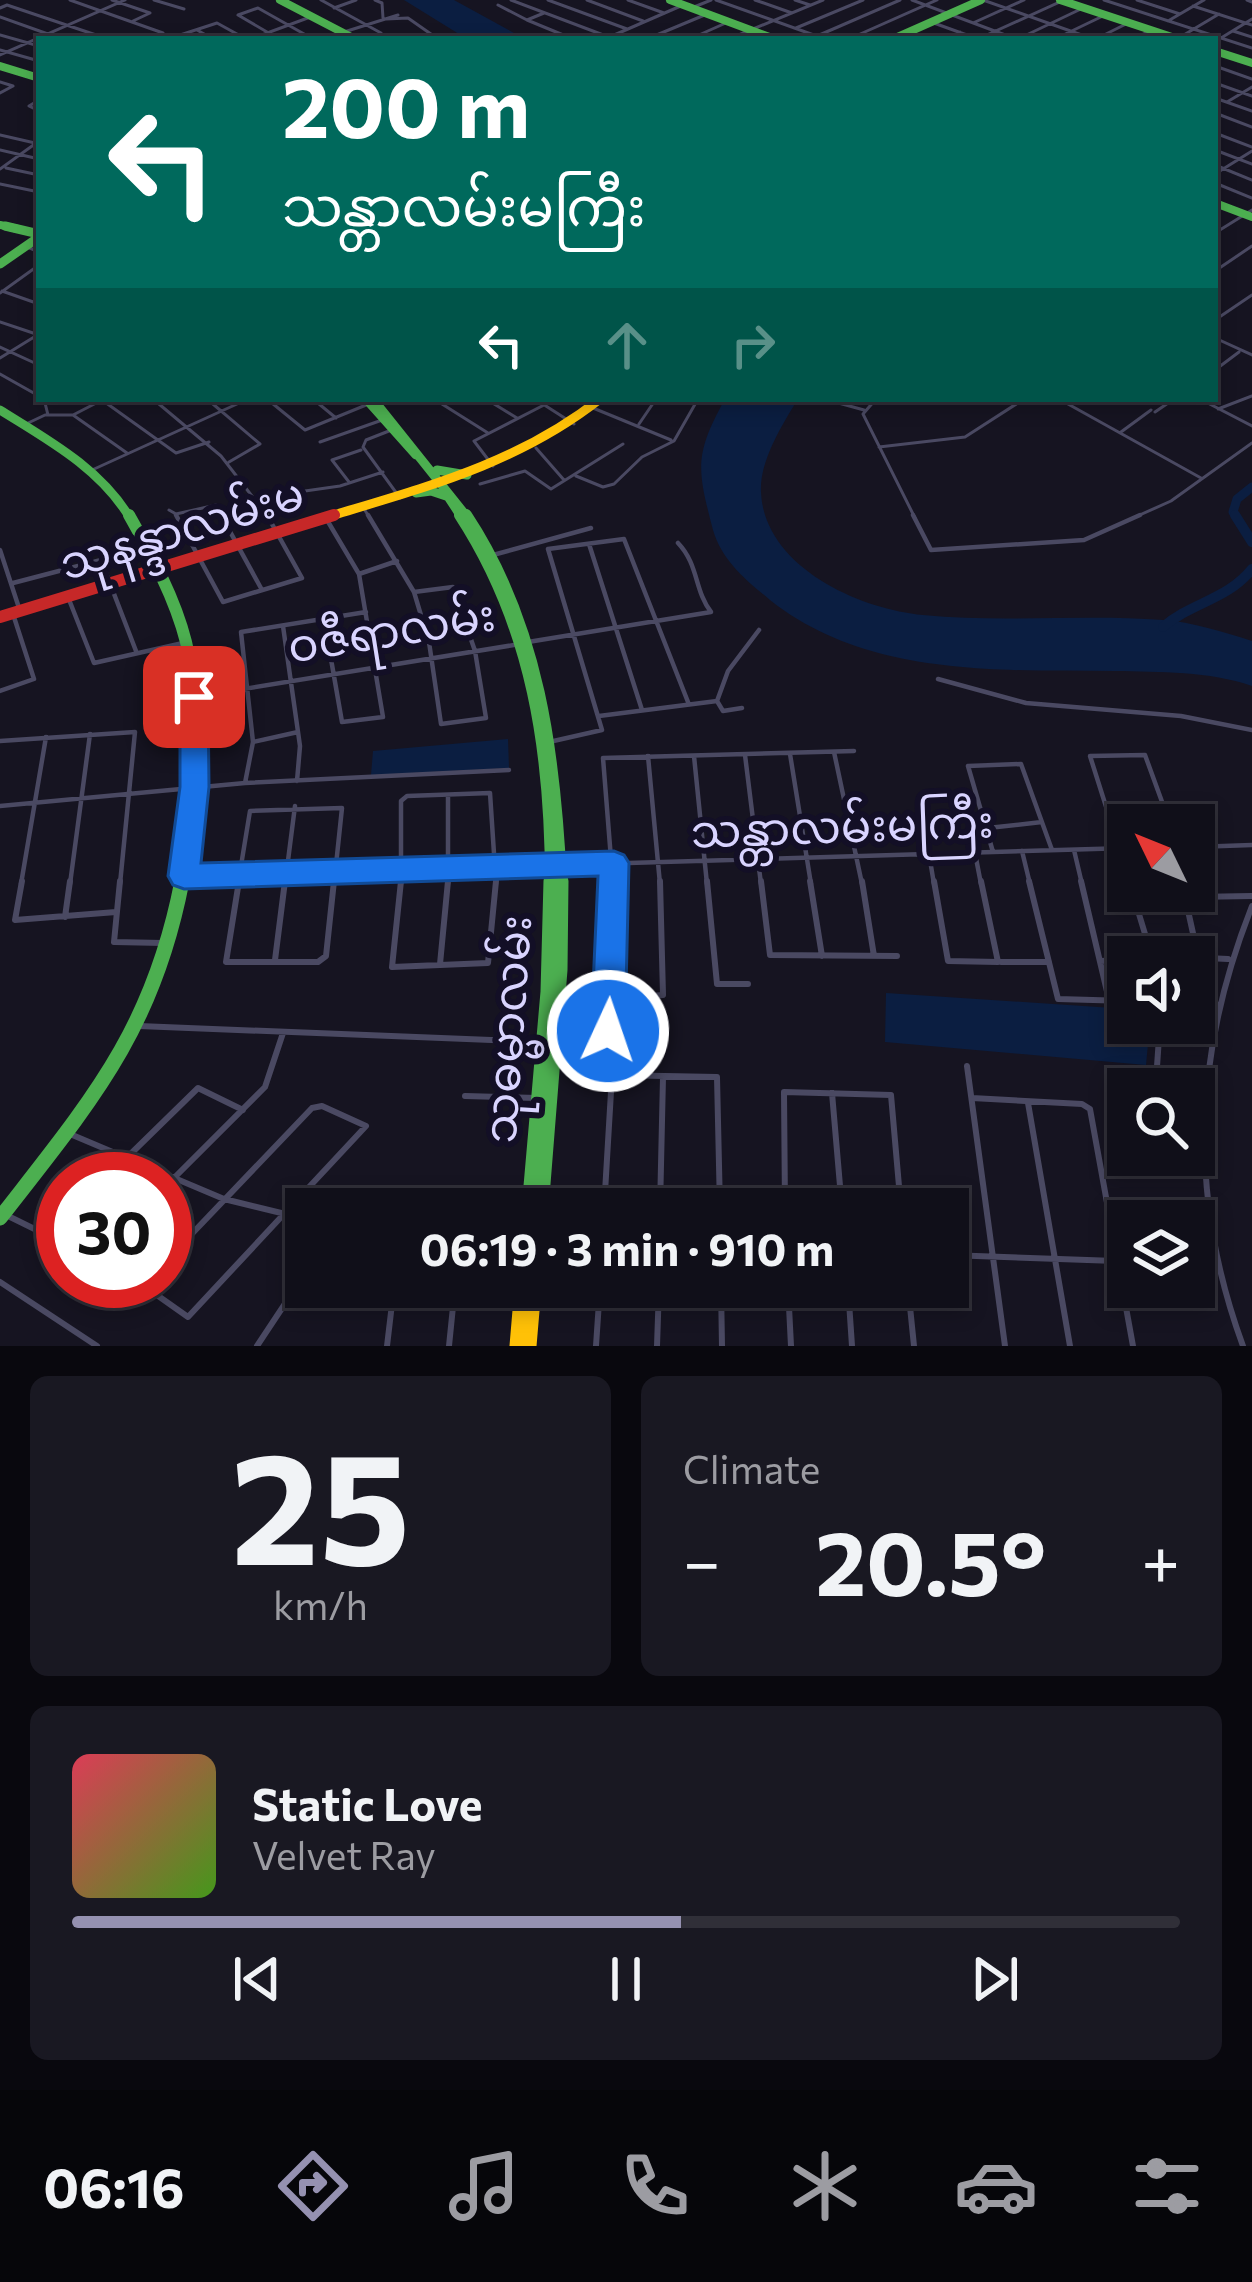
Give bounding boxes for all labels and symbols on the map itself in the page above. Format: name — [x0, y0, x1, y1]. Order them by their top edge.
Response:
street label: သုနန္ဒာလမ်းမ — [52, 462, 313, 602]
street label: ဝဇီရာလမ်း — [283, 583, 501, 683]
pin — [143, 646, 245, 748]
street label: သန္တာလမ်းမကြီး — [690, 790, 995, 869]
north arrow — [1107, 804, 1215, 912]
street label: သုဓမ္မာလမ်း — [469, 913, 553, 1146]
position arrow — [545, 968, 671, 1094]
speed limit sign: 30 — [36, 1152, 192, 1308]

